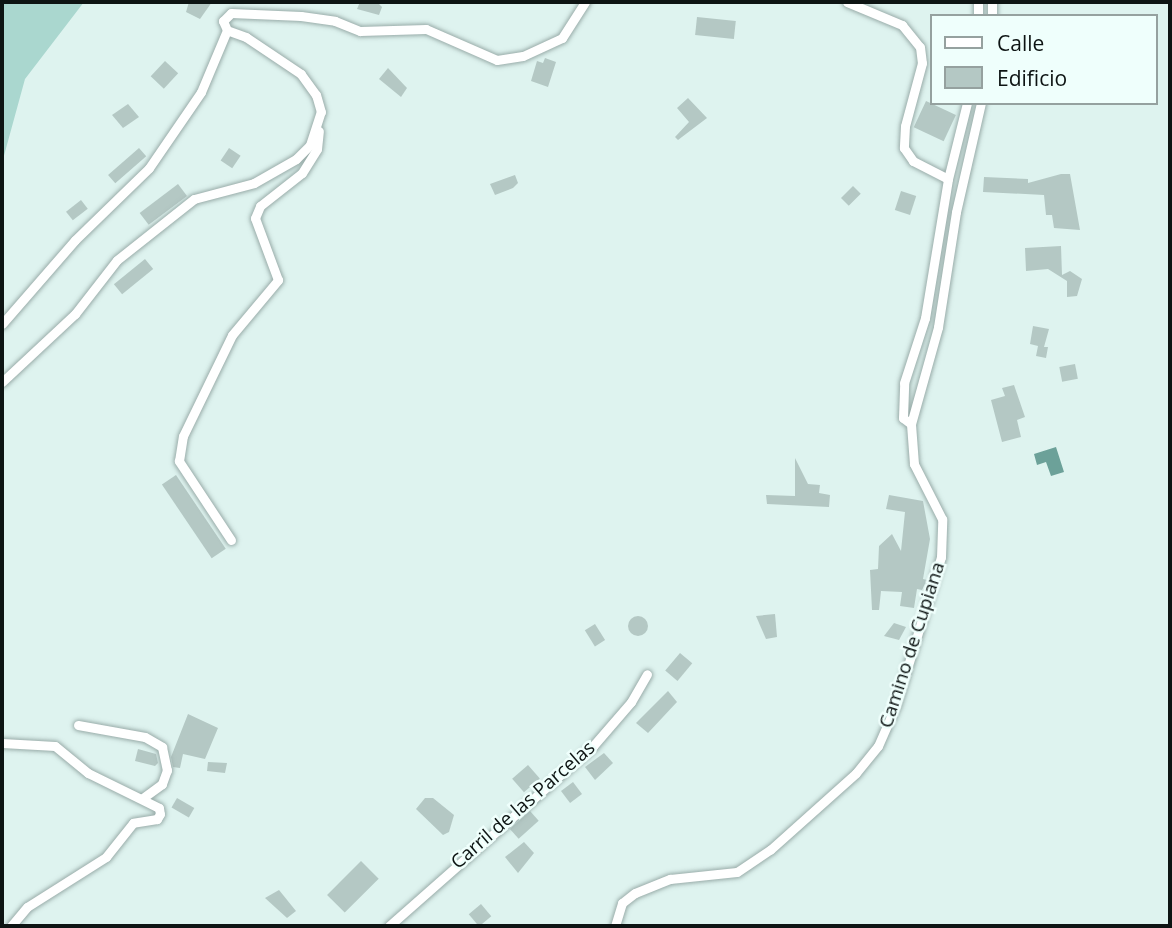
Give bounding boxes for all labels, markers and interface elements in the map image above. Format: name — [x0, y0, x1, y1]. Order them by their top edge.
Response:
legend — [930, 14, 1158, 105]
text: Calle — [997, 29, 1044, 57]
text: Edificio — [997, 64, 1067, 92]
street label: Camino de Cupiana — [874, 559, 950, 731]
street label: Carril de las Parcelas — [446, 736, 600, 874]

